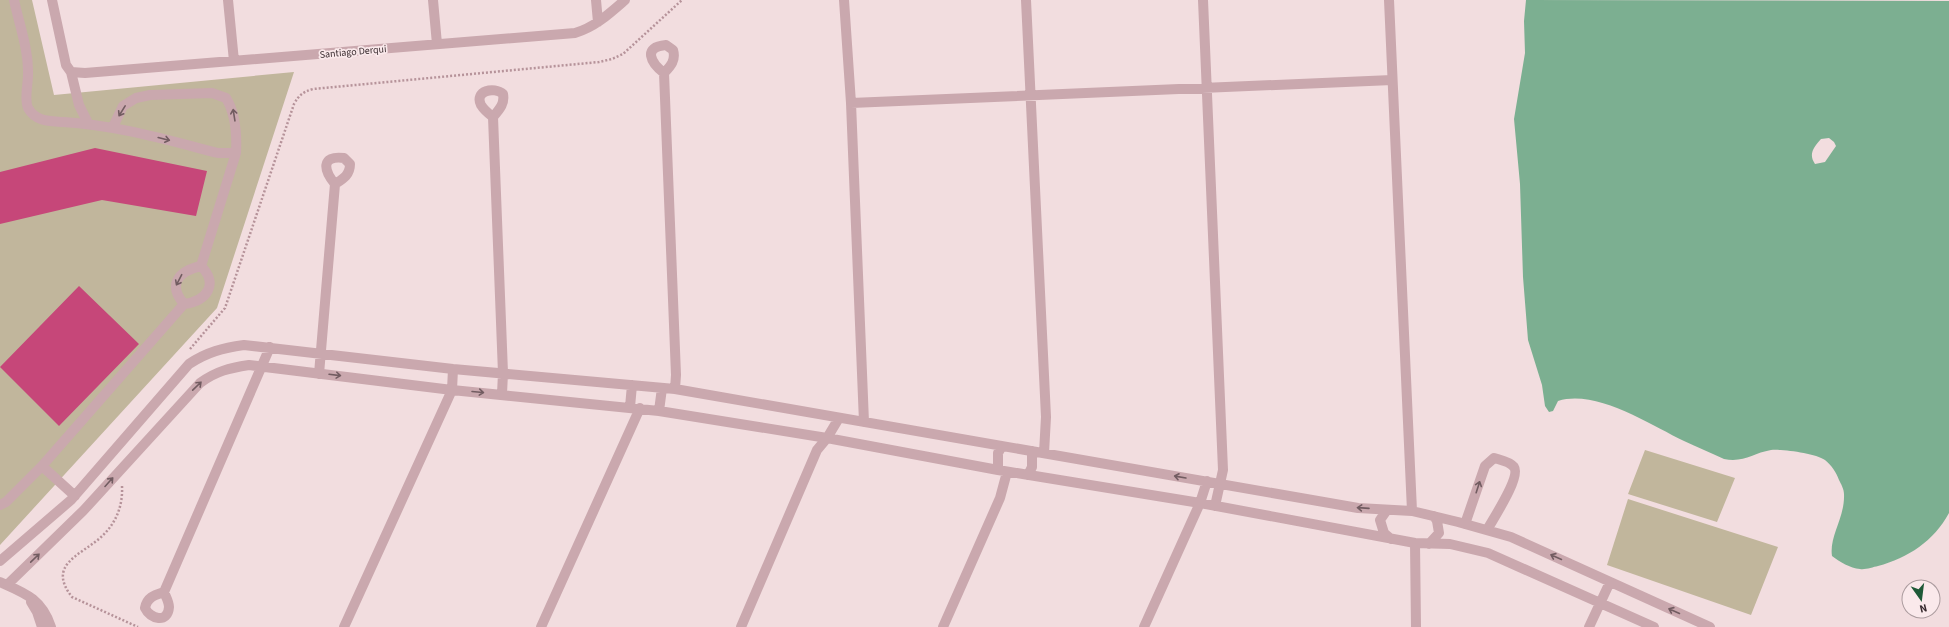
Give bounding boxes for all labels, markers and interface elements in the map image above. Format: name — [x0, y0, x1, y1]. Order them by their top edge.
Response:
street label: Santiago Derqui — [319, 42, 387, 62]
one-way arrow — [117, 105, 126, 116]
one-way arrow — [229, 109, 237, 122]
one-way arrow — [157, 136, 170, 144]
one-way arrow — [175, 274, 182, 286]
one-way arrow — [328, 372, 341, 379]
one-way arrow — [192, 381, 202, 391]
one-way arrow — [471, 389, 484, 396]
one-way arrow — [1174, 473, 1187, 481]
one-way arrow — [105, 477, 114, 487]
one-way arrow — [1475, 480, 1482, 493]
one-way arrow — [1357, 505, 1370, 512]
one-way arrow — [1550, 553, 1562, 561]
one-way arrow — [30, 554, 40, 563]
north arrow — [1901, 579, 1941, 619]
text: N — [1918, 600, 1929, 616]
one-way arrow — [1668, 607, 1680, 614]

